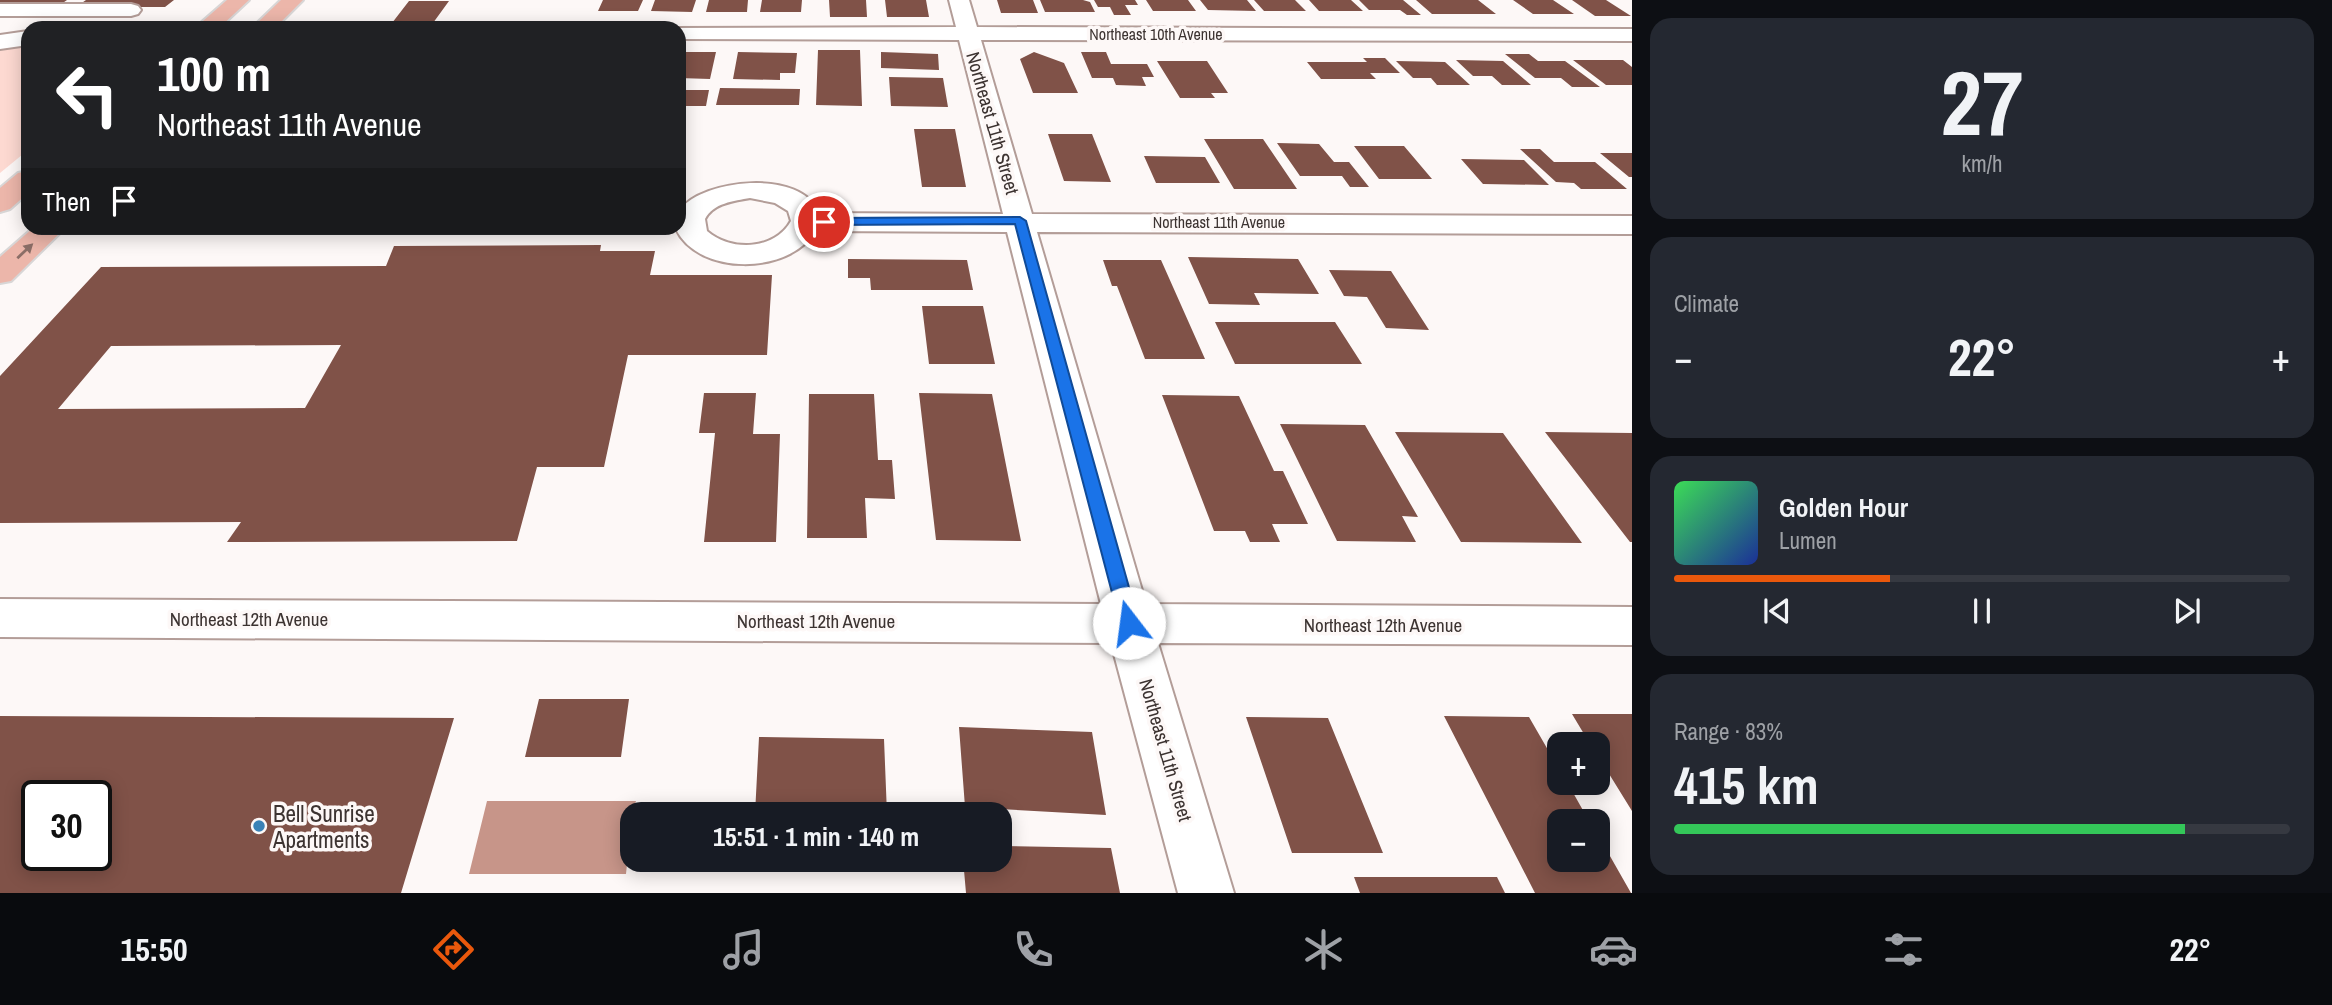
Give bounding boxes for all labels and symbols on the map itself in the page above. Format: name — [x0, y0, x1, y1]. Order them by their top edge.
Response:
street label: Northeast 10th Avenue — [1089, 23, 1223, 45]
street label: Northeast 11th Street — [960, 49, 1026, 198]
pin — [794, 192, 854, 252]
street label: Northeast 11th Avenue — [1153, 211, 1285, 233]
one-way arrow — [16, 243, 33, 259]
position arrow — [1092, 586, 1166, 660]
street label: Northeast 12th Avenue — [170, 606, 328, 632]
street label: Northeast 12th Avenue — [737, 608, 895, 634]
street label: Northeast 12th Avenue — [1304, 612, 1462, 638]
street label: Northeast 11th Street — [1133, 676, 1199, 825]
speed limit sign: 30 — [21, 780, 112, 871]
place label: Bell Sunrise Apartments — [272, 798, 375, 855]
marker: Bell Sunrise Apartments — [251, 818, 267, 834]

